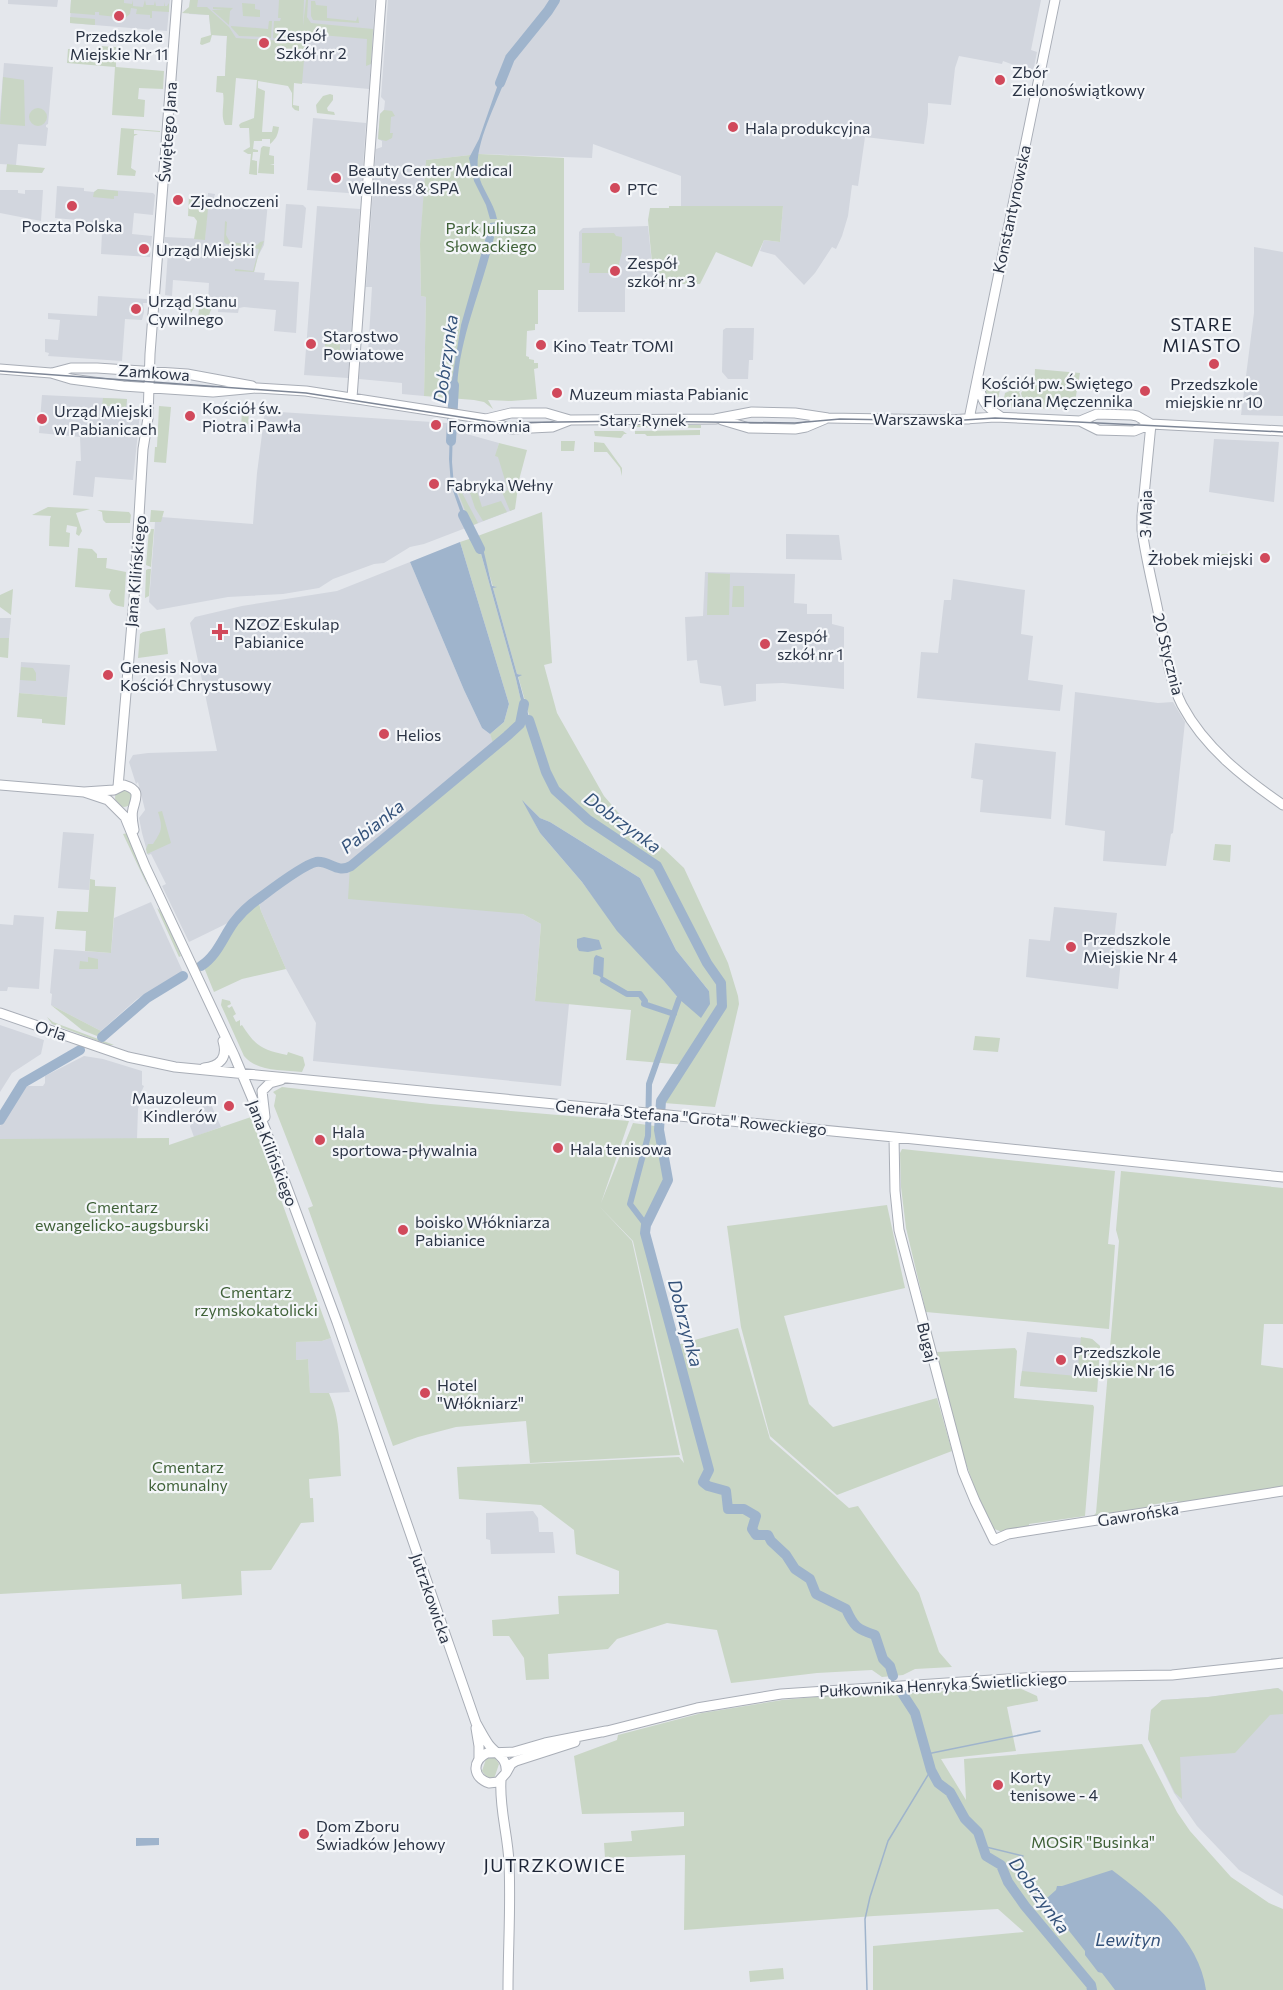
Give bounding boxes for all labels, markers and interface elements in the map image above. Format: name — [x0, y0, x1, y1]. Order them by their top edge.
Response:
marker: Przedszkole Miejskie Nr 11 — [112, 9, 126, 23]
place label: Zespół Szkół nr 2 — [276, 25, 347, 62]
place label: Przedszkole Miejskie Nr 11 — [70, 26, 168, 63]
marker: Zespół Szkół nr 2 — [257, 36, 271, 50]
place label: Zbór Zielonoświątkowy — [1012, 62, 1145, 99]
marker: Zbór Zielonoświątkowy — [993, 73, 1007, 87]
street label: Świętego Jana — [154, 81, 180, 183]
place label: Hala produkcyjna — [745, 118, 870, 137]
marker: Hala produkcyjna — [726, 120, 740, 134]
street label: Konstantynowska — [988, 143, 1034, 275]
place label: Beauty Center Medical Wellness & SPA — [348, 160, 512, 197]
marker: Beauty Center Medical Wellness & SPA — [329, 171, 343, 185]
place label: PTC — [627, 179, 658, 198]
marker: PTC — [608, 181, 622, 195]
place label: Zjednoczeni — [190, 191, 279, 210]
marker: Zjednoczeni — [171, 193, 185, 207]
marker: Poczta Polska — [65, 199, 79, 213]
place label: Poczta Polska — [22, 216, 122, 235]
park label: Park Juliusza Słowackiego — [445, 218, 537, 255]
place label: Urząd Miejski — [156, 240, 255, 259]
marker: Urząd Miejski — [137, 242, 151, 256]
place label: Zespół szkół nr 3 — [627, 253, 696, 290]
marker: Zespół szkół nr 3 — [608, 264, 622, 278]
place label: Urząd Stanu Cywilnego — [148, 291, 237, 328]
marker: Urząd Stanu Cywilnego — [129, 302, 143, 316]
water label: Dobrzynka — [428, 313, 462, 405]
district label: STARE MIASTO — [1162, 313, 1242, 356]
place label: Starostwo Powiatowe — [323, 326, 404, 363]
place label: Kino Teatr TOMI — [553, 336, 674, 355]
marker: Starostwo Powiatowe — [304, 337, 318, 351]
marker: Kino Teatr TOMI — [534, 338, 548, 352]
marker: Przedszkole miejskie nr 10 — [1207, 357, 1221, 371]
street label: Zamkowa — [118, 360, 190, 384]
place label: Kościół pw. Świętego Floriana Męczennika — [981, 373, 1133, 410]
place label: Przedszkole miejskie nr 10 — [1165, 374, 1263, 411]
place label: Muzeum miasta Pabianic — [569, 384, 749, 403]
marker: Kościół pw. Świętego Floriana Męczennika — [1138, 384, 1152, 398]
marker: Muzeum miasta Pabianic — [550, 386, 564, 400]
place label: Kościół św. Piotra i Pawła — [202, 398, 301, 435]
place label: Urząd Miejski w Pabianicach — [54, 401, 157, 438]
marker: Kościół św. Piotra i Pawła — [183, 409, 197, 423]
street label: Warszawska — [873, 409, 963, 428]
street label: Stary Rynek — [599, 410, 687, 429]
marker: Urząd Miejski w Pabianicach — [35, 412, 49, 426]
place label: Formownia — [448, 416, 530, 435]
marker: Formownia — [429, 418, 443, 432]
place label: Fabryka Wełny — [446, 475, 553, 494]
marker: Fabryka Wełny — [427, 477, 441, 491]
street label: 3 Maja — [1135, 490, 1155, 538]
street label: Jana Kilińskiego — [121, 514, 149, 628]
place label: Żłobek miejski — [1148, 549, 1253, 568]
marker: Żłobek miejski — [1258, 551, 1272, 565]
street label: 20 Stycznia — [1150, 611, 1188, 697]
place label: NZOZ Eskulap Pabianice — [234, 614, 339, 651]
marker: NZOZ Eskulap Pabianice — [211, 623, 229, 641]
place label: Zespół szkół nr 1 — [777, 626, 843, 663]
marker: Zespół szkół nr 1 — [758, 637, 772, 651]
place label: Genesis Nova Kościół Chrystusowy — [120, 657, 271, 694]
marker: Genesis Nova Kościół Chrystusowy — [101, 668, 115, 682]
place label: Helios — [396, 725, 441, 744]
marker: Helios — [377, 727, 391, 741]
water label: Dobrzynka — [580, 787, 666, 857]
water label: Pabianka — [336, 794, 408, 858]
place label: Przedszkole Miejskie Nr 4 — [1083, 929, 1178, 966]
marker: Przedszkole Miejskie Nr 4 — [1064, 940, 1078, 954]
street label: Orla — [33, 1016, 69, 1044]
place label: Mauzoleum Kindlerów — [132, 1088, 217, 1125]
street label: Generała Stefana "Grota" Roweckiego — [554, 1096, 828, 1138]
street label: Jana Kilińskiego — [244, 1097, 302, 1209]
marker: Mauzoleum Kindlerów — [222, 1099, 236, 1113]
place label: Hala sportowa-pływalnia — [332, 1122, 478, 1159]
marker: Hala sportowa-pływalnia — [313, 1133, 327, 1147]
place label: Hala tenisowa — [570, 1139, 672, 1158]
marker: Hala tenisowa — [551, 1141, 565, 1155]
park label: Cmentarz ewangelicko-augsburski — [35, 1197, 209, 1234]
place label: boisko Włókniarza Pabianice — [415, 1212, 550, 1249]
marker: boisko Włókniarza Pabianice — [396, 1223, 410, 1237]
water label: Dobrzynka — [664, 1277, 708, 1369]
park label: Cmentarz rzymskokatolicki — [194, 1282, 318, 1319]
street label: Bugaj — [914, 1320, 942, 1364]
place label: Przedszkole Miejskie Nr 16 — [1073, 1342, 1175, 1379]
marker: Przedszkole Miejskie Nr 16 — [1054, 1353, 1068, 1367]
place label: Hotel "Włókniarz" — [437, 1375, 524, 1412]
marker: Hotel "Włókniarz" — [418, 1386, 432, 1400]
park label: Cmentarz komunalny — [148, 1457, 228, 1494]
street label: Gawrońska — [1096, 1498, 1180, 1530]
street label: Jutrzkowicka — [408, 1550, 456, 1646]
street label: Pułkownika Henryka Świetlickiego — [819, 1668, 1067, 1700]
place label: Korty tenisowe - 4 — [1010, 1767, 1099, 1804]
marker: Korty tenisowe - 4 — [991, 1778, 1005, 1792]
place label: Dom Zboru Świadków Jehowy — [316, 1816, 446, 1853]
marker: Dom Zboru Świadków Jehowy — [297, 1827, 311, 1841]
park label: MOSiR "Businka" — [1031, 1832, 1155, 1851]
water label: Dobrzynka — [1005, 1852, 1075, 1938]
district label: JUTRZKOWICE — [484, 1854, 626, 1876]
water label: Lewityn — [1095, 1928, 1161, 1950]

